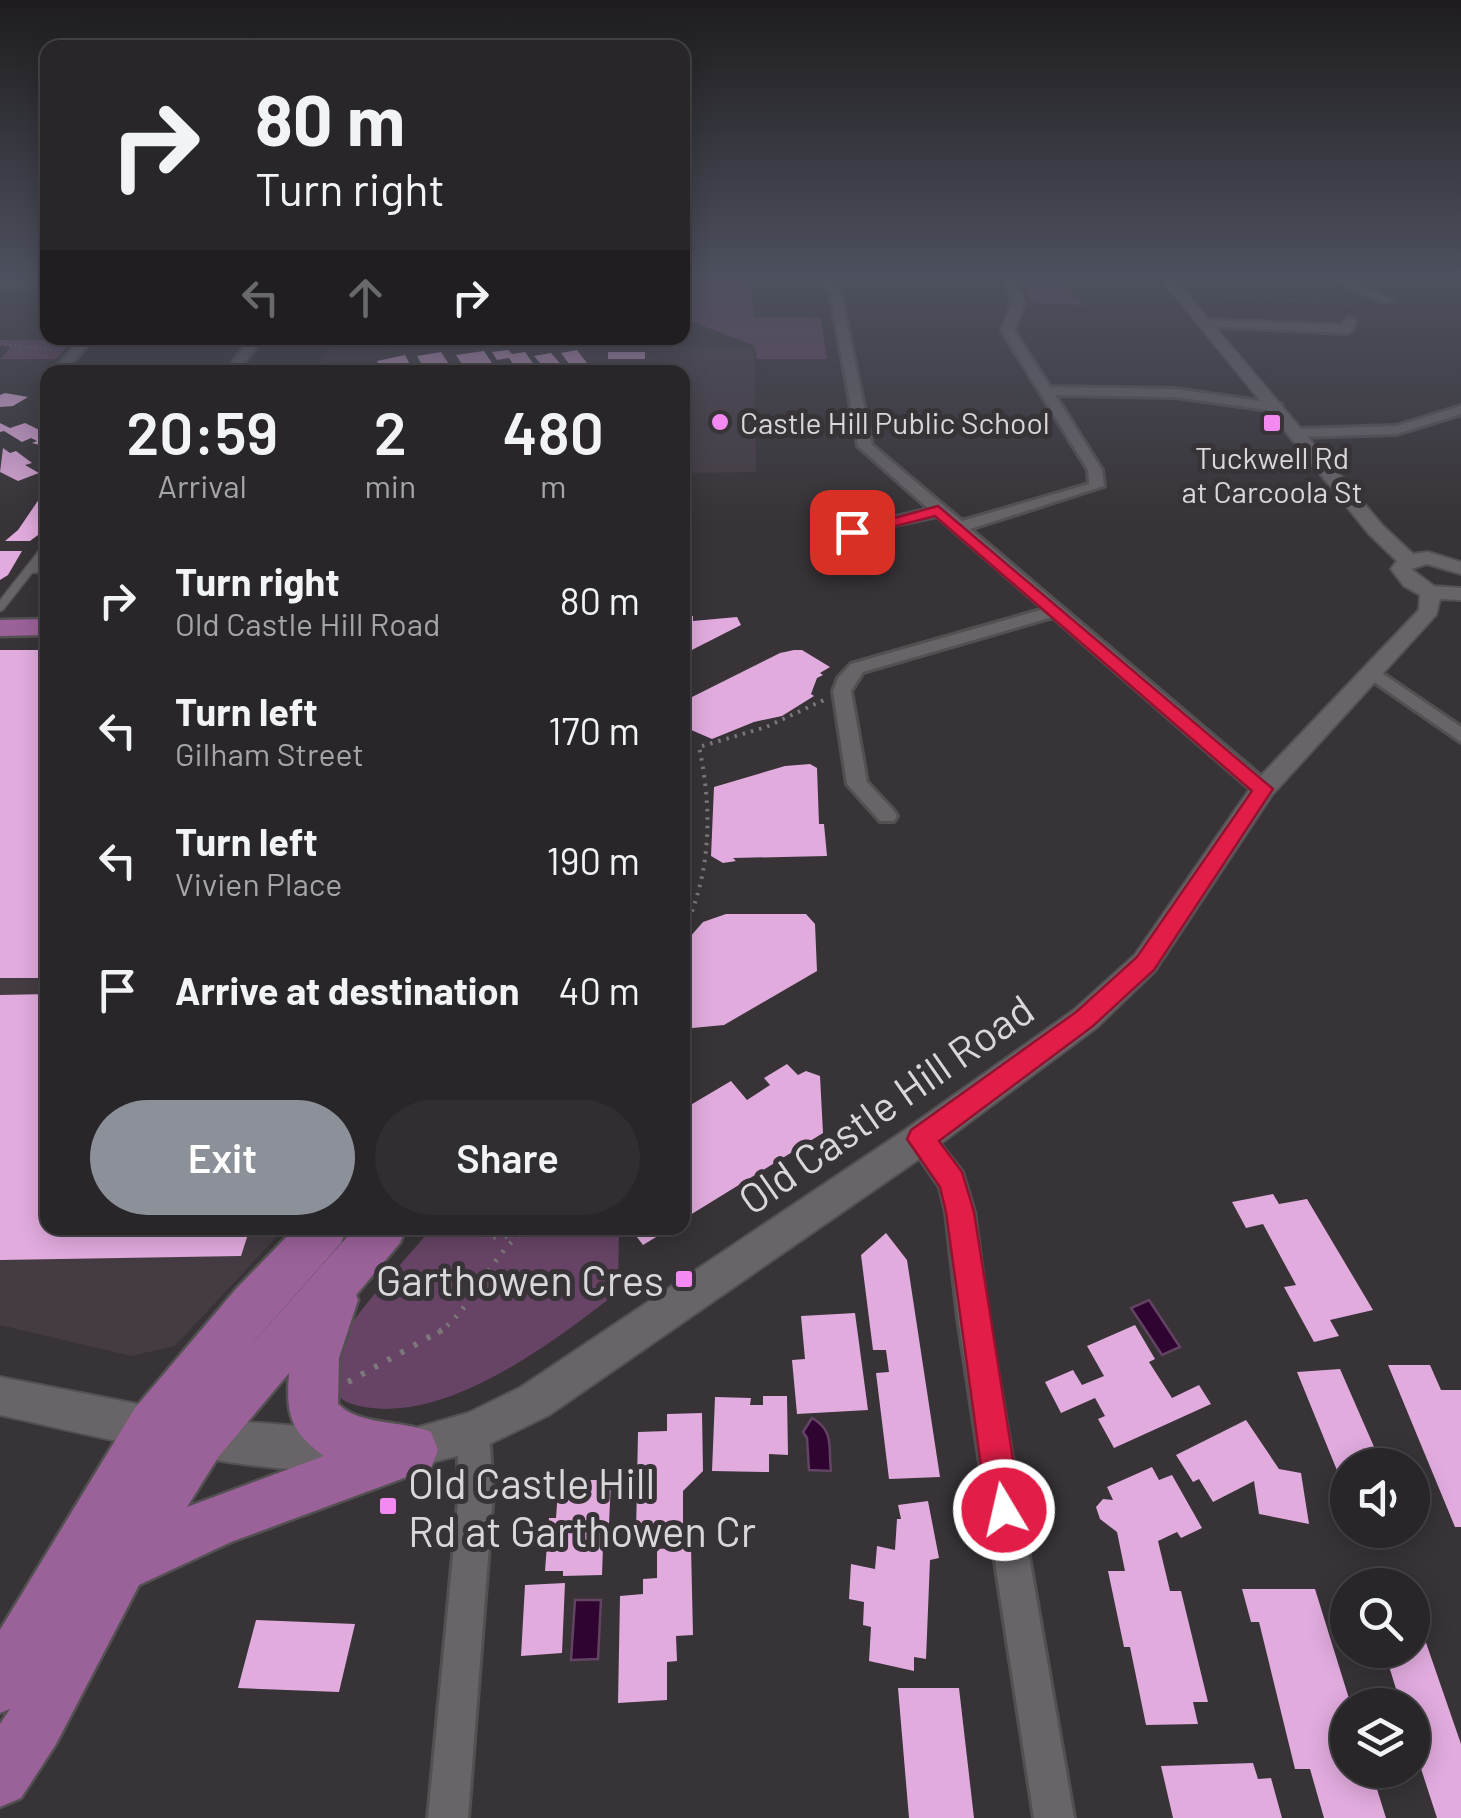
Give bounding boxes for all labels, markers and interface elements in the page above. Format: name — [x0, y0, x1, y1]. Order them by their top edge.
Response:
text: 80 m — [255, 76, 405, 160]
icon: right — [90, 80, 220, 210]
text: Turn right — [255, 161, 445, 215]
icon: left — [233, 270, 288, 325]
icon: ahead — [338, 270, 393, 325]
icon: right — [443, 270, 498, 325]
text: 20:59 — [126, 395, 278, 467]
text: 2 — [374, 395, 407, 467]
text: 480 — [503, 395, 604, 467]
place label: Castle Hill Public School — [740, 404, 1050, 440]
marker: Castle Hill Public School — [709, 411, 731, 433]
marker: Tuckwell Rd at Carcoola St — [1261, 412, 1283, 434]
place label: Tuckwell Rd at Carcoola St — [1181, 439, 1363, 509]
text: Arrival — [157, 466, 247, 504]
text: min — [364, 466, 416, 504]
text: m — [540, 466, 566, 504]
pin — [810, 490, 895, 575]
icon: arrive — [825, 505, 880, 560]
text: Turn right — [175, 558, 340, 604]
icon: right — [90, 573, 145, 628]
text: 80 m — [560, 577, 640, 623]
text: Old Castle Hill Road — [175, 604, 440, 642]
text: Turn left — [175, 688, 318, 734]
icon: left — [90, 703, 145, 758]
text: 170 m — [548, 707, 640, 753]
text: Gilham Street — [175, 734, 364, 772]
text: Turn left — [175, 818, 318, 864]
icon: left — [90, 833, 145, 888]
text: 190 m — [546, 837, 640, 883]
text: Vivien Place — [175, 864, 342, 902]
icon: arrive — [90, 963, 145, 1018]
text: Arrive at destination — [175, 967, 520, 1013]
text: 40 m — [559, 967, 640, 1013]
street label: Old Castle Hill Road — [728, 983, 1042, 1223]
button: Exit — [90, 1100, 355, 1215]
button: Share — [375, 1100, 640, 1215]
place label: Garthowen Cres — [376, 1254, 664, 1304]
marker: Garthowen Cres — [673, 1268, 695, 1290]
map controls — [1330, 1448, 1430, 1788]
button: sound — [1330, 1448, 1430, 1548]
place label: Old Castle Hill Rd at Garthowen Cr — [408, 1457, 756, 1555]
position arrow — [952, 1458, 1056, 1562]
marker: Old Castle Hill Rd at Garthowen Cr — [377, 1495, 399, 1517]
button: search — [1330, 1568, 1430, 1668]
button: layers — [1330, 1688, 1430, 1788]

